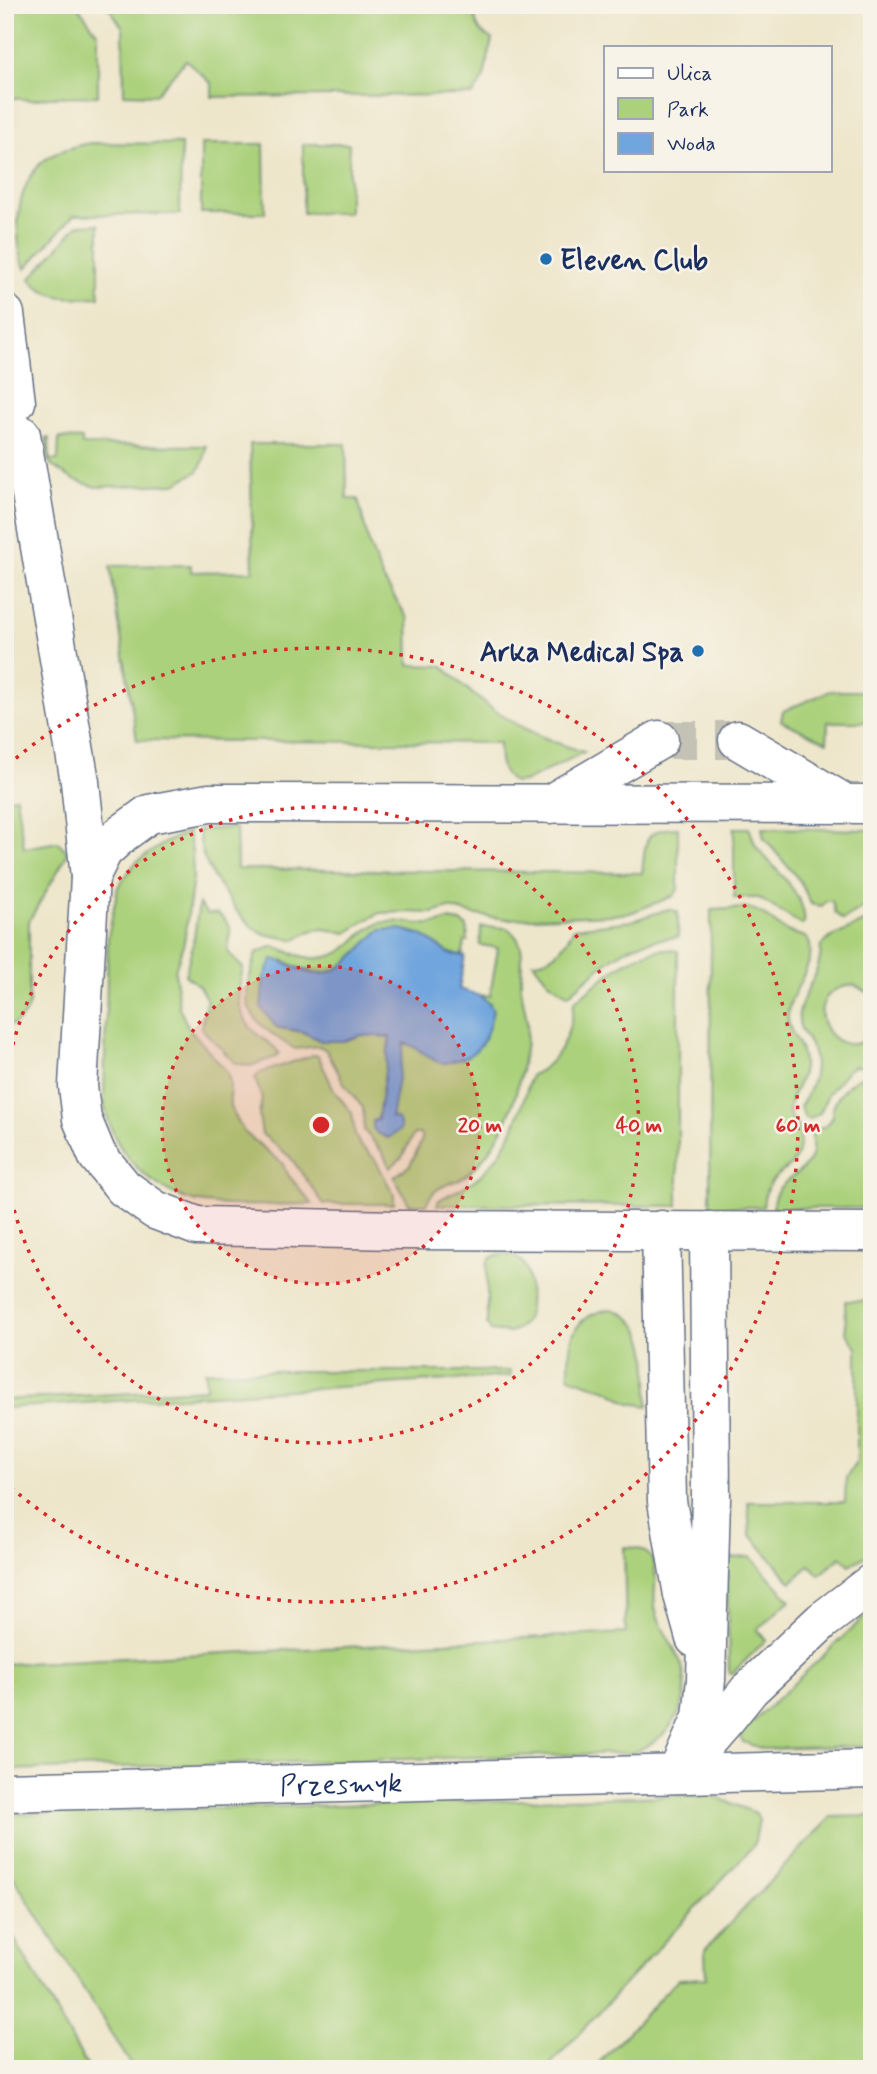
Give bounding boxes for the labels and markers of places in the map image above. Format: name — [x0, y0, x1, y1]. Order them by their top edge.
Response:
place label: Eleven Club — [560, 243, 708, 280]
marker: Eleven Club — [538, 251, 554, 267]
place label: Arka Medical Spa — [480, 635, 684, 672]
marker: Arka Medical Spa — [690, 643, 706, 659]
centre of rings — [309, 1113, 333, 1137]

